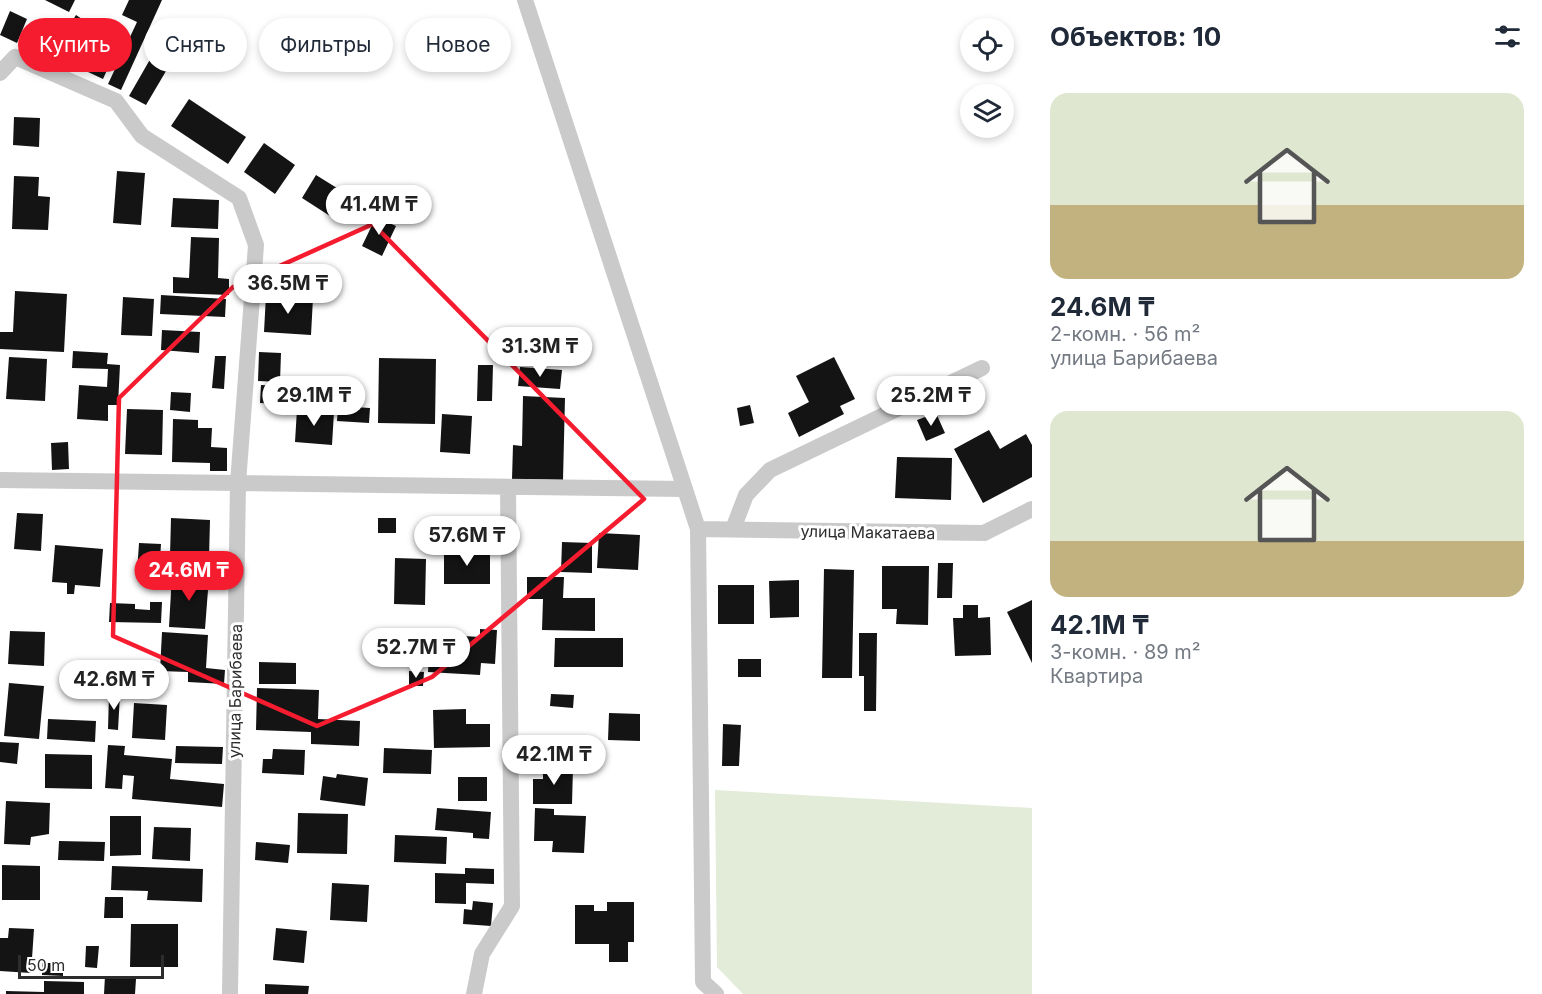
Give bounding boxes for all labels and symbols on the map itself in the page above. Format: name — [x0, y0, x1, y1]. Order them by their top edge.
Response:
pin: 41.4M ₸ — [324, 185, 434, 236]
pin: 36.5M ₸ — [233, 264, 343, 315]
pin: 31.3M ₸ — [485, 327, 595, 378]
pin: 29.1M ₸ — [259, 376, 369, 427]
pin: 25.2M ₸ — [876, 376, 986, 427]
pin: 57.6M ₸ — [412, 516, 522, 567]
street label: улица Макатаева — [800, 521, 936, 543]
pin: 24.6M ₸ — [134, 551, 244, 602]
street label: улица Барибаева — [224, 624, 246, 758]
pin: 52.7M ₸ — [361, 628, 471, 679]
pin: 42.6M ₸ — [59, 660, 169, 711]
pin: 42.1M ₸ — [499, 735, 609, 786]
scale bar — [18, 952, 164, 980]

